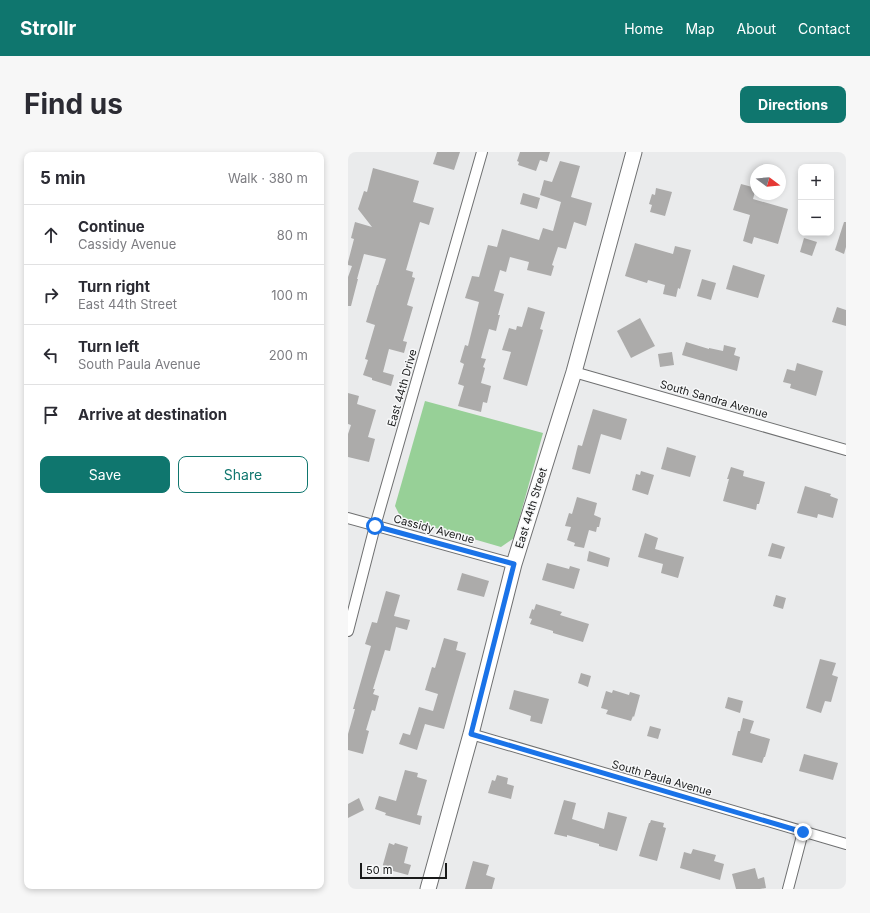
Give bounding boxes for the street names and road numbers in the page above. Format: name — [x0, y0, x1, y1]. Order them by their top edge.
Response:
street label: East 44th Drive — [384, 348, 420, 428]
street label: South Sandra Avenue — [658, 377, 770, 421]
street label: East 44th Street — [512, 466, 550, 550]
street label: Cassidy Avenue — [392, 511, 476, 547]
street label: South Paula Avenue — [610, 757, 714, 799]

